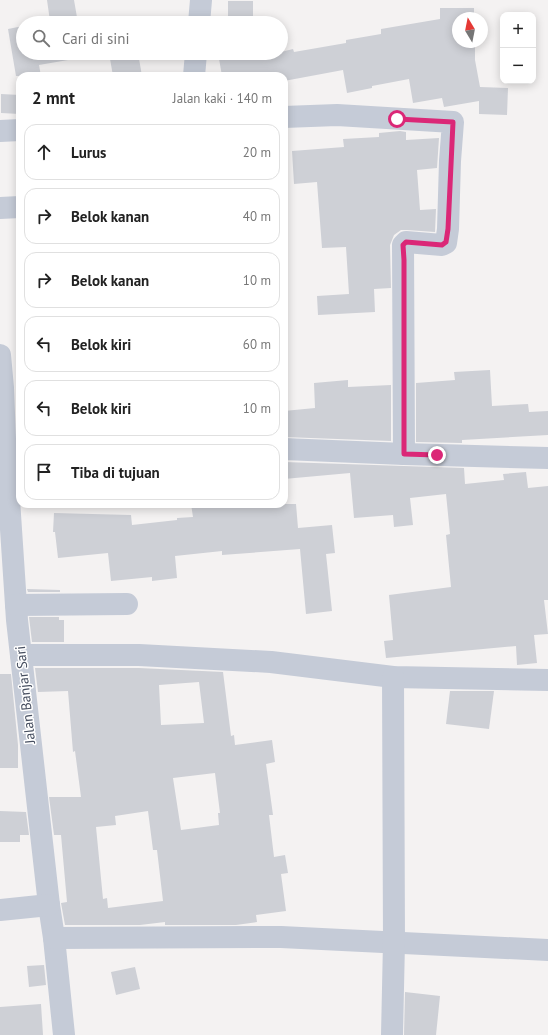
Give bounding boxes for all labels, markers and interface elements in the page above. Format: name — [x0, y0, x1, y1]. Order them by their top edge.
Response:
north arrow — [452, 12, 488, 48]
map controls — [500, 12, 536, 84]
button: + — [500, 12, 536, 48]
search box — [16, 16, 288, 60]
icon: search — [30, 27, 52, 49]
text: Cari di sini — [62, 29, 130, 48]
button: − — [500, 48, 536, 84]
text: 2 mnt — [32, 87, 75, 109]
text: Jalan kaki · 140 m — [173, 90, 272, 107]
route start — [388, 110, 406, 128]
icon: ahead — [33, 141, 55, 163]
text: Lurus — [71, 143, 106, 162]
text: 20 m — [243, 144, 271, 161]
icon: right — [33, 205, 55, 227]
text: Belok kanan — [71, 207, 149, 226]
text: 40 m — [243, 208, 271, 225]
icon: right — [33, 269, 55, 291]
text: Belok kanan — [71, 271, 149, 290]
text: 10 m — [243, 272, 271, 289]
icon: left — [33, 333, 55, 355]
text: Belok kiri — [71, 335, 131, 354]
text: 60 m — [243, 336, 271, 353]
icon: left — [33, 397, 55, 419]
text: Belok kiri — [71, 399, 131, 418]
text: 10 m — [243, 400, 271, 417]
route end — [428, 446, 446, 464]
icon: arrive — [33, 461, 55, 483]
text: Tiba di tujuan — [71, 463, 160, 482]
street label: Jalan Banjar Sari — [11, 645, 39, 746]

